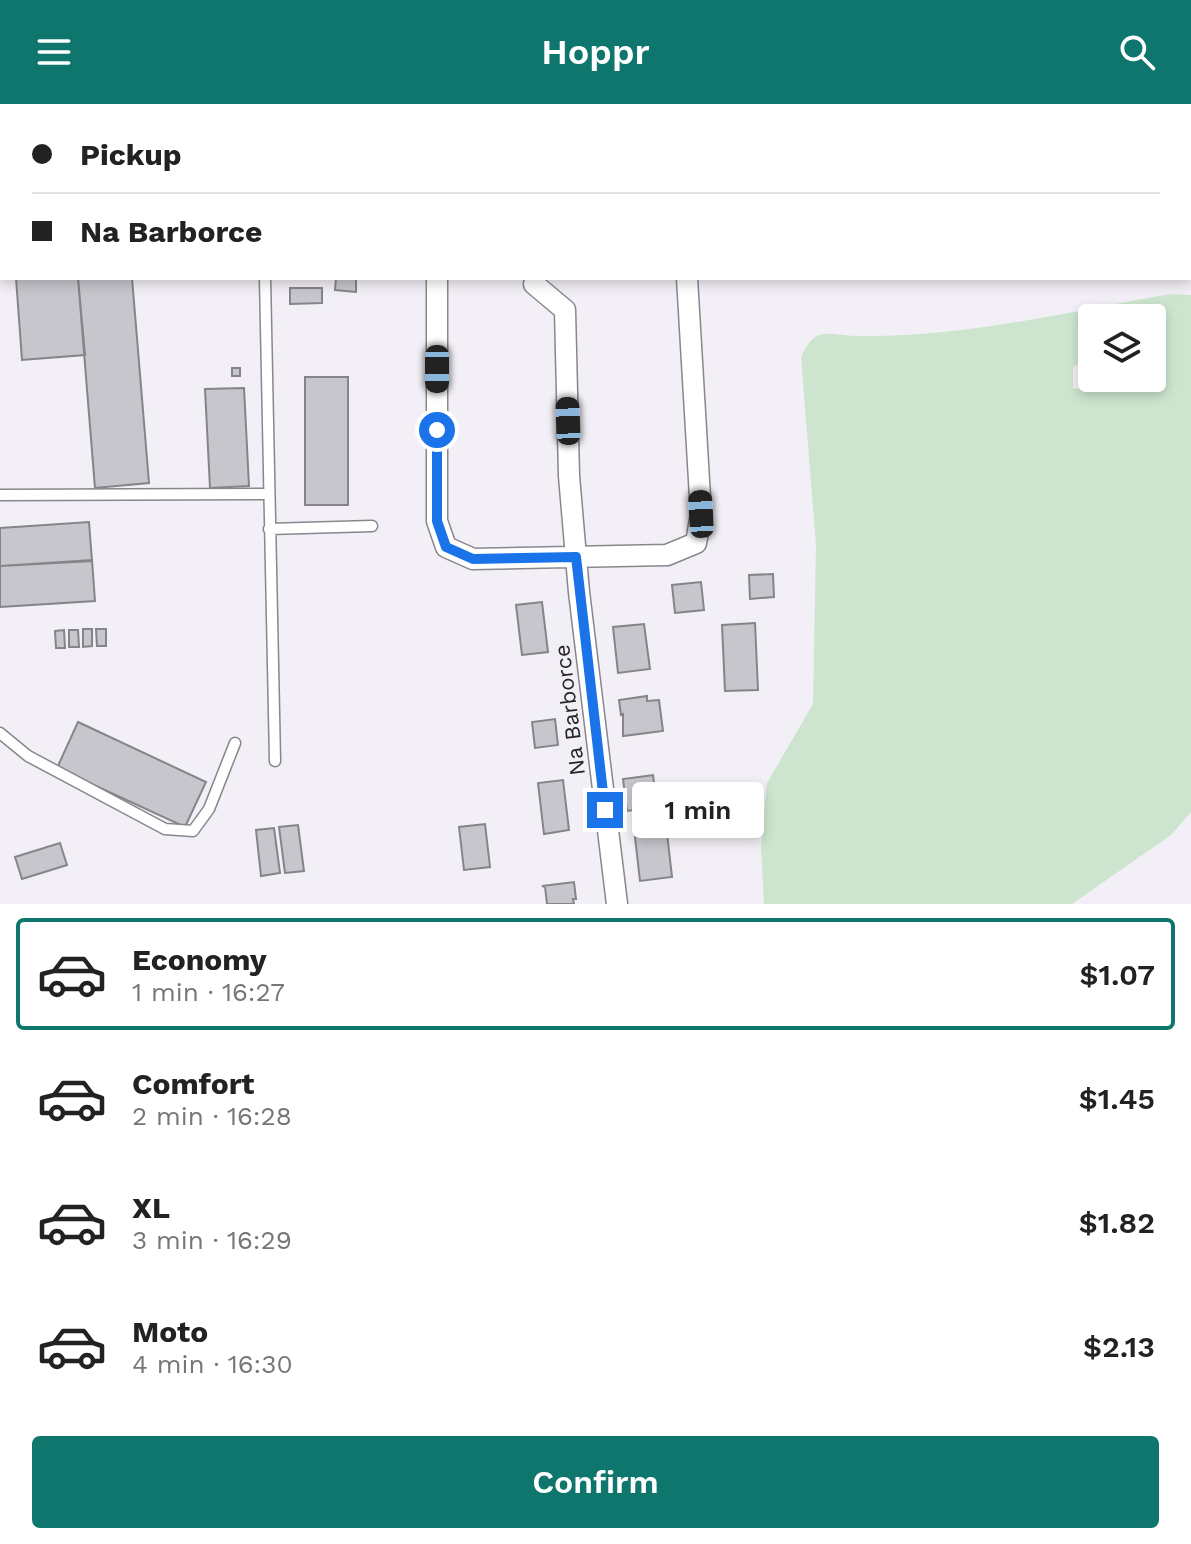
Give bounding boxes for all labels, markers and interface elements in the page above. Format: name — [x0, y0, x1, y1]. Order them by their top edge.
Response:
icon: menu — [32, 30, 76, 74]
icon: search — [1115, 30, 1159, 74]
text: Hoppr — [541, 31, 650, 73]
text: Pickup — [80, 137, 182, 172]
text: Na Barborce — [80, 214, 263, 249]
map controls — [1078, 304, 1166, 392]
button: layers — [1078, 304, 1166, 392]
car — [425, 345, 449, 393]
car — [555, 397, 581, 445]
route start — [419, 412, 455, 448]
car — [688, 489, 714, 539]
street label: Na Barborce — [549, 643, 590, 777]
callout: 1 min — [633, 782, 765, 838]
route end — [587, 792, 623, 828]
text: 1 min — [665, 795, 731, 825]
icon: car — [36, 938, 108, 1010]
text: Economy — [132, 942, 267, 977]
text: $1.07 — [1079, 957, 1155, 992]
text: 1 min · 16:27 — [132, 977, 285, 1007]
icon: car — [36, 1062, 108, 1134]
text: Comfort — [132, 1066, 254, 1101]
text: $1.45 — [1079, 1081, 1155, 1116]
text: 2 min · 16:28 — [132, 1101, 292, 1131]
icon: car — [36, 1186, 108, 1258]
text: XL — [132, 1190, 170, 1225]
text: $1.82 — [1079, 1205, 1155, 1240]
text: 3 min · 16:29 — [132, 1225, 292, 1255]
icon: car — [36, 1310, 108, 1382]
text: Moto — [132, 1314, 208, 1349]
text: $2.13 — [1083, 1329, 1155, 1364]
text: 4 min · 16:30 — [132, 1349, 293, 1379]
button: Confirm — [32, 1436, 1159, 1528]

